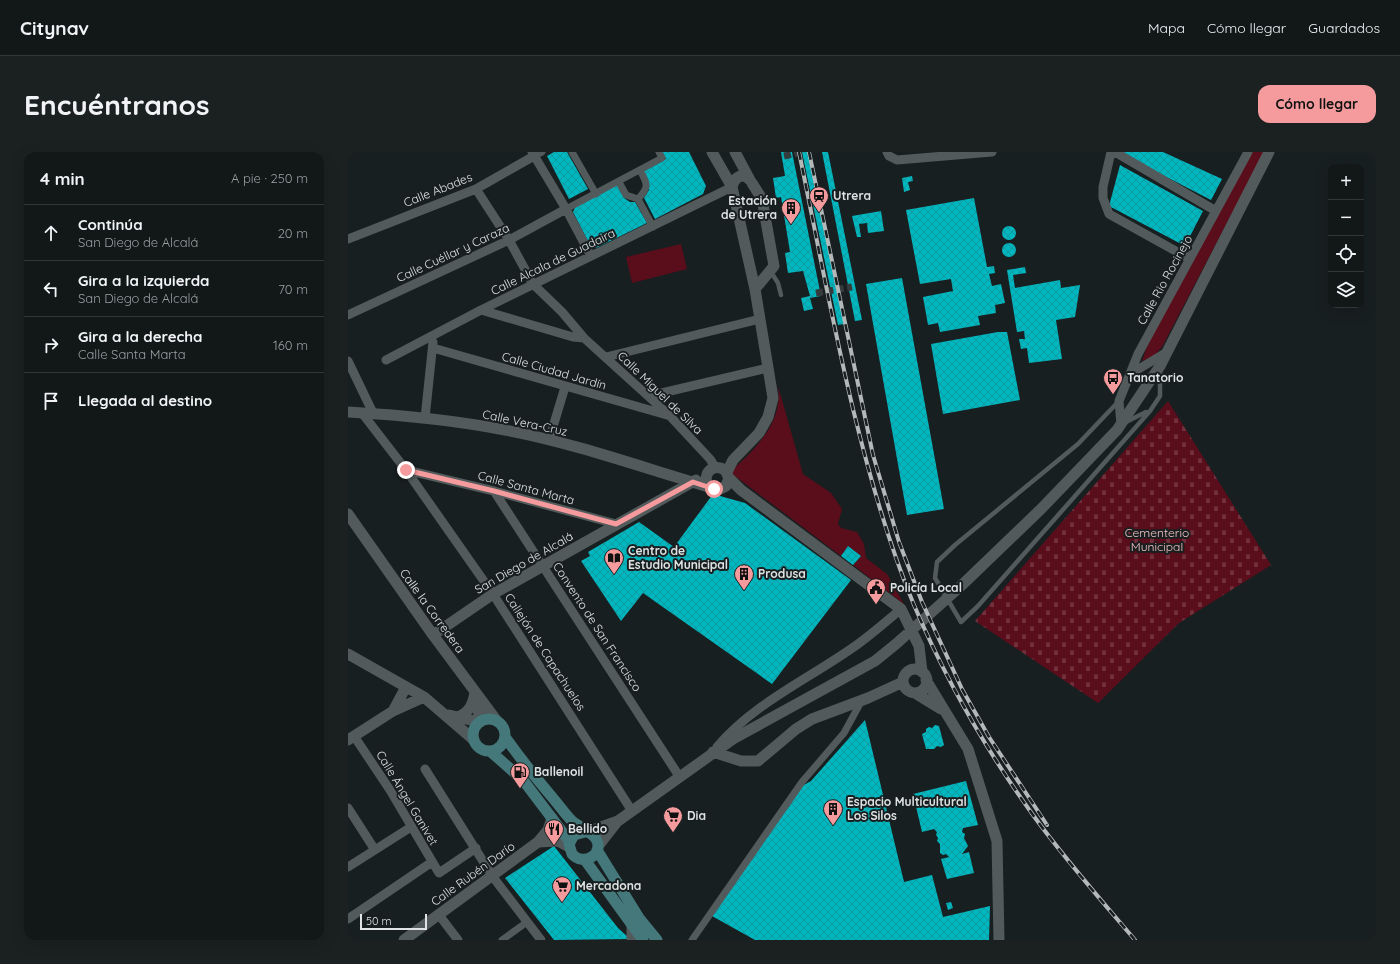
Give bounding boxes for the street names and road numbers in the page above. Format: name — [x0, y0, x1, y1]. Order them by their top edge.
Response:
street label: Calle Abades — [401, 169, 475, 210]
street label: Calle Cuéllar y Caraza — [394, 220, 512, 285]
street label: Calle Alcala de Guadaira — [488, 225, 617, 298]
street label: Calle Rio Rocinejo — [1134, 232, 1195, 327]
street label: Calle Ciudad Jardín — [500, 348, 608, 393]
street label: Calle Miguel de Silva — [615, 348, 706, 437]
street label: Calle Vera-Cruz — [481, 406, 569, 439]
street label: Calle Santa Marta — [476, 467, 576, 508]
street label: San Diego de Alcalá — [472, 528, 576, 597]
street label: Convento de San Francisco — [550, 559, 645, 694]
street label: Calle la Corredera — [397, 566, 468, 656]
street label: Callejón de Capachuelos — [502, 590, 589, 714]
street label: Calle Ángel Ganivet — [373, 748, 442, 848]
street label: Calle Rubén Darío — [428, 838, 518, 909]

